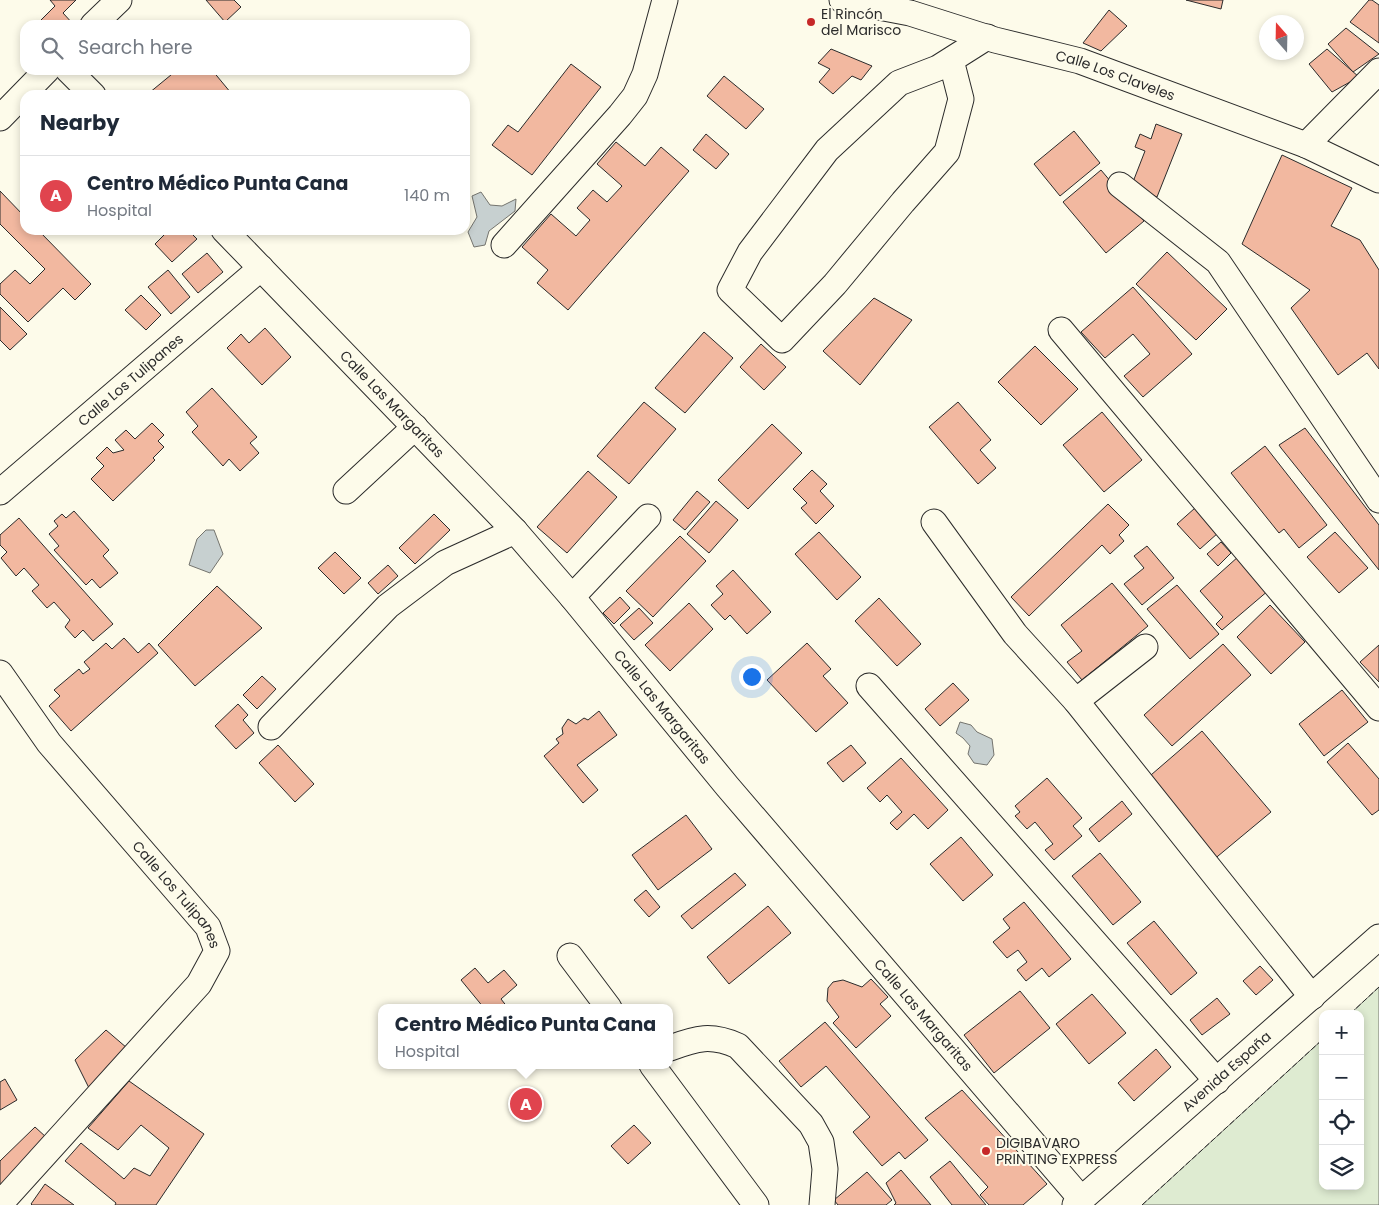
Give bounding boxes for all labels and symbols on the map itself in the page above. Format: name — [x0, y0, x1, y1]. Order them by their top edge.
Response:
place label: El Rincón del Marisco — [821, 4, 901, 40]
north arrow — [1259, 15, 1304, 60]
marker: El Rincón del Marisco — [805, 16, 817, 28]
street label: Calle Los Claveles — [1054, 45, 1178, 105]
street label: Calle Los Tulipanes — [74, 329, 188, 431]
street label: Calle Las Margaritas — [335, 346, 449, 462]
street label: Calle Las Margaritas — [609, 645, 715, 768]
your location — [739, 664, 765, 690]
street label: Calle Los Tulipanes — [128, 836, 225, 951]
street label: Calle Las Margaritas — [869, 954, 977, 1076]
street label: Avenida España — [1178, 1027, 1276, 1116]
pin: A — [510, 1085, 542, 1123]
place label: DIGIBAVARO PRINTING EXPRESS — [996, 1133, 1118, 1169]
marker: DIGIBAVARO PRINTING EXPRESS — [980, 1145, 992, 1157]

